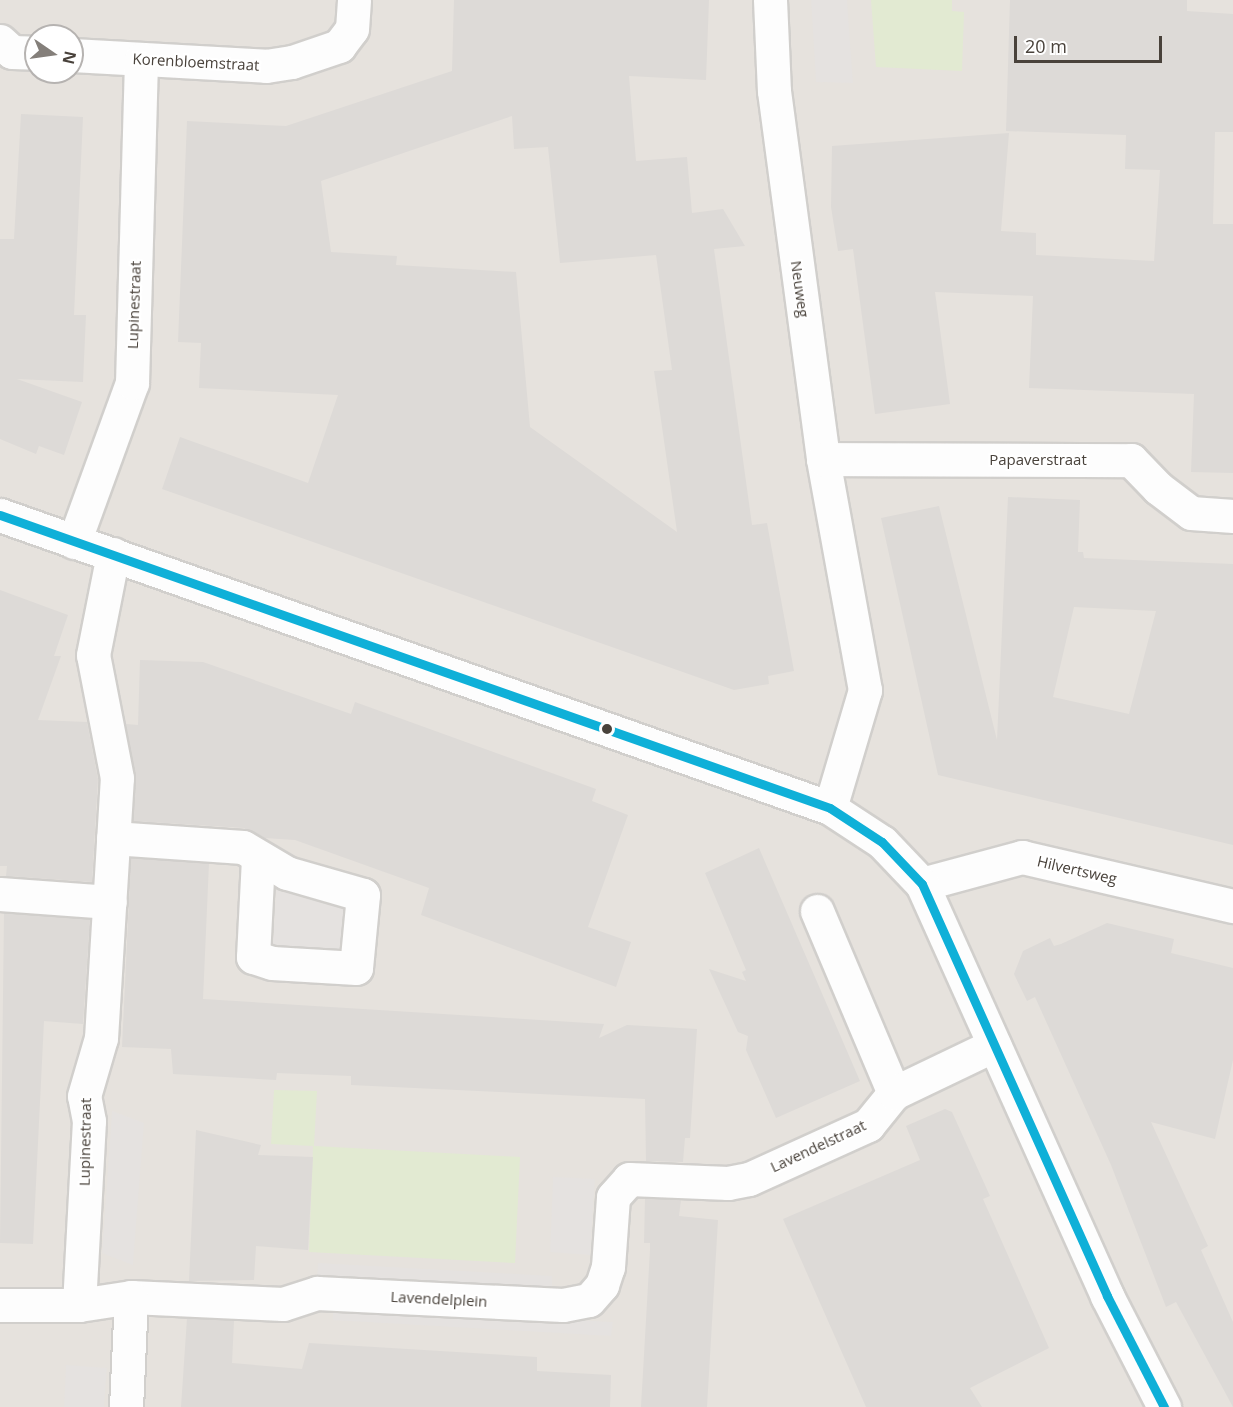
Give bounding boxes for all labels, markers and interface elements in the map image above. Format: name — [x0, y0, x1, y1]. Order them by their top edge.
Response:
north arrow — [24, 24, 84, 84]
scale bar — [1017, 24, 1166, 62]
text: 20 m — [1025, 34, 1067, 58]
text: N — [57, 49, 82, 66]
street label: Korenbloemstraat — [132, 50, 260, 74]
street label: Neuweg — [787, 259, 813, 319]
street label: Lupinestraat — [123, 261, 145, 349]
street label: Papaverstraat — [989, 451, 1087, 469]
unlabelled marker — [601, 723, 613, 735]
street label: Hilvertsweg — [1035, 852, 1119, 888]
street label: Lupinestraat — [75, 1098, 95, 1186]
street label: Lavendelstraat — [767, 1116, 869, 1176]
street label: Lavendelplein — [390, 1287, 488, 1311]

